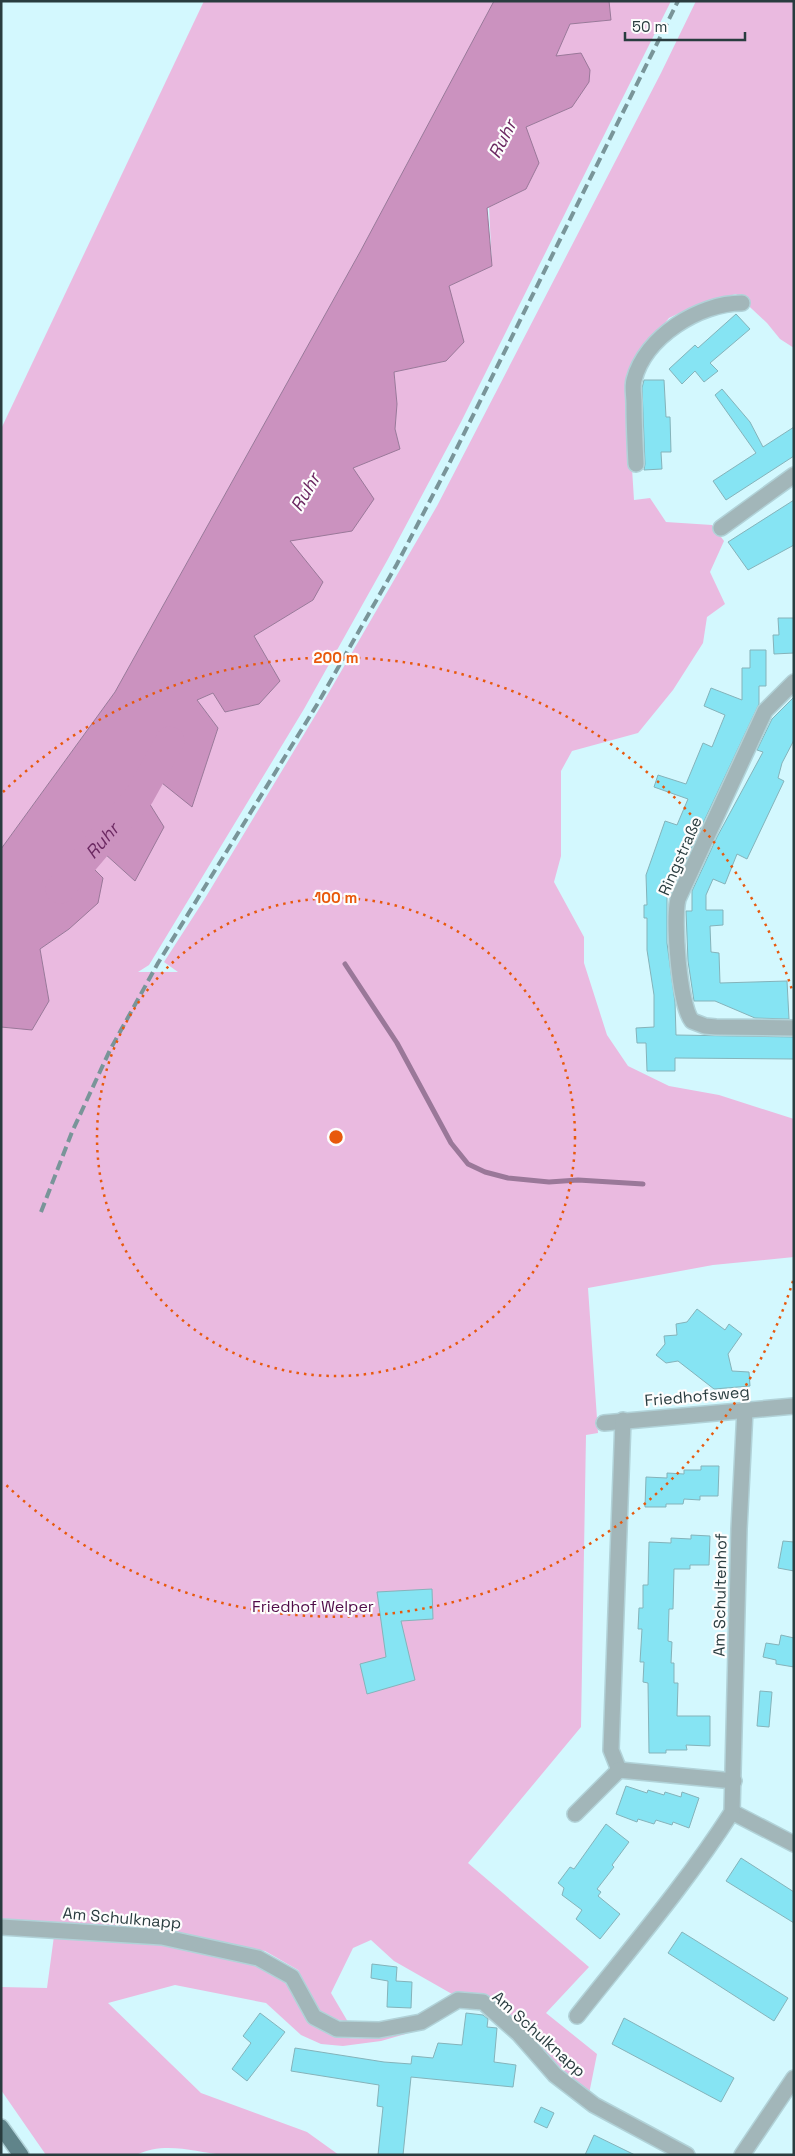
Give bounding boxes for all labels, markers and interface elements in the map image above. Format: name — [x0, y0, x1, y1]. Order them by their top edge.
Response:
scale bar — [625, 10, 745, 42]
text: 50 m — [632, 17, 667, 36]
water label: Ruhr — [483, 114, 522, 162]
water label: Ruhr — [285, 467, 326, 515]
text: 200 m — [314, 648, 358, 667]
street label: Ringstraße — [653, 813, 707, 899]
water label: Ruhr — [80, 816, 125, 863]
text: 100 m — [315, 888, 357, 907]
centre of rings — [327, 1128, 345, 1146]
street label: Friedhofsweg — [644, 1381, 750, 1411]
street label: Am Schultenhof — [708, 1533, 732, 1657]
park label: Friedhof Welper — [252, 1596, 374, 1617]
street label: Am Schulknapp — [62, 1902, 182, 1934]
street label: Am Schulknapp — [488, 1986, 590, 2082]

